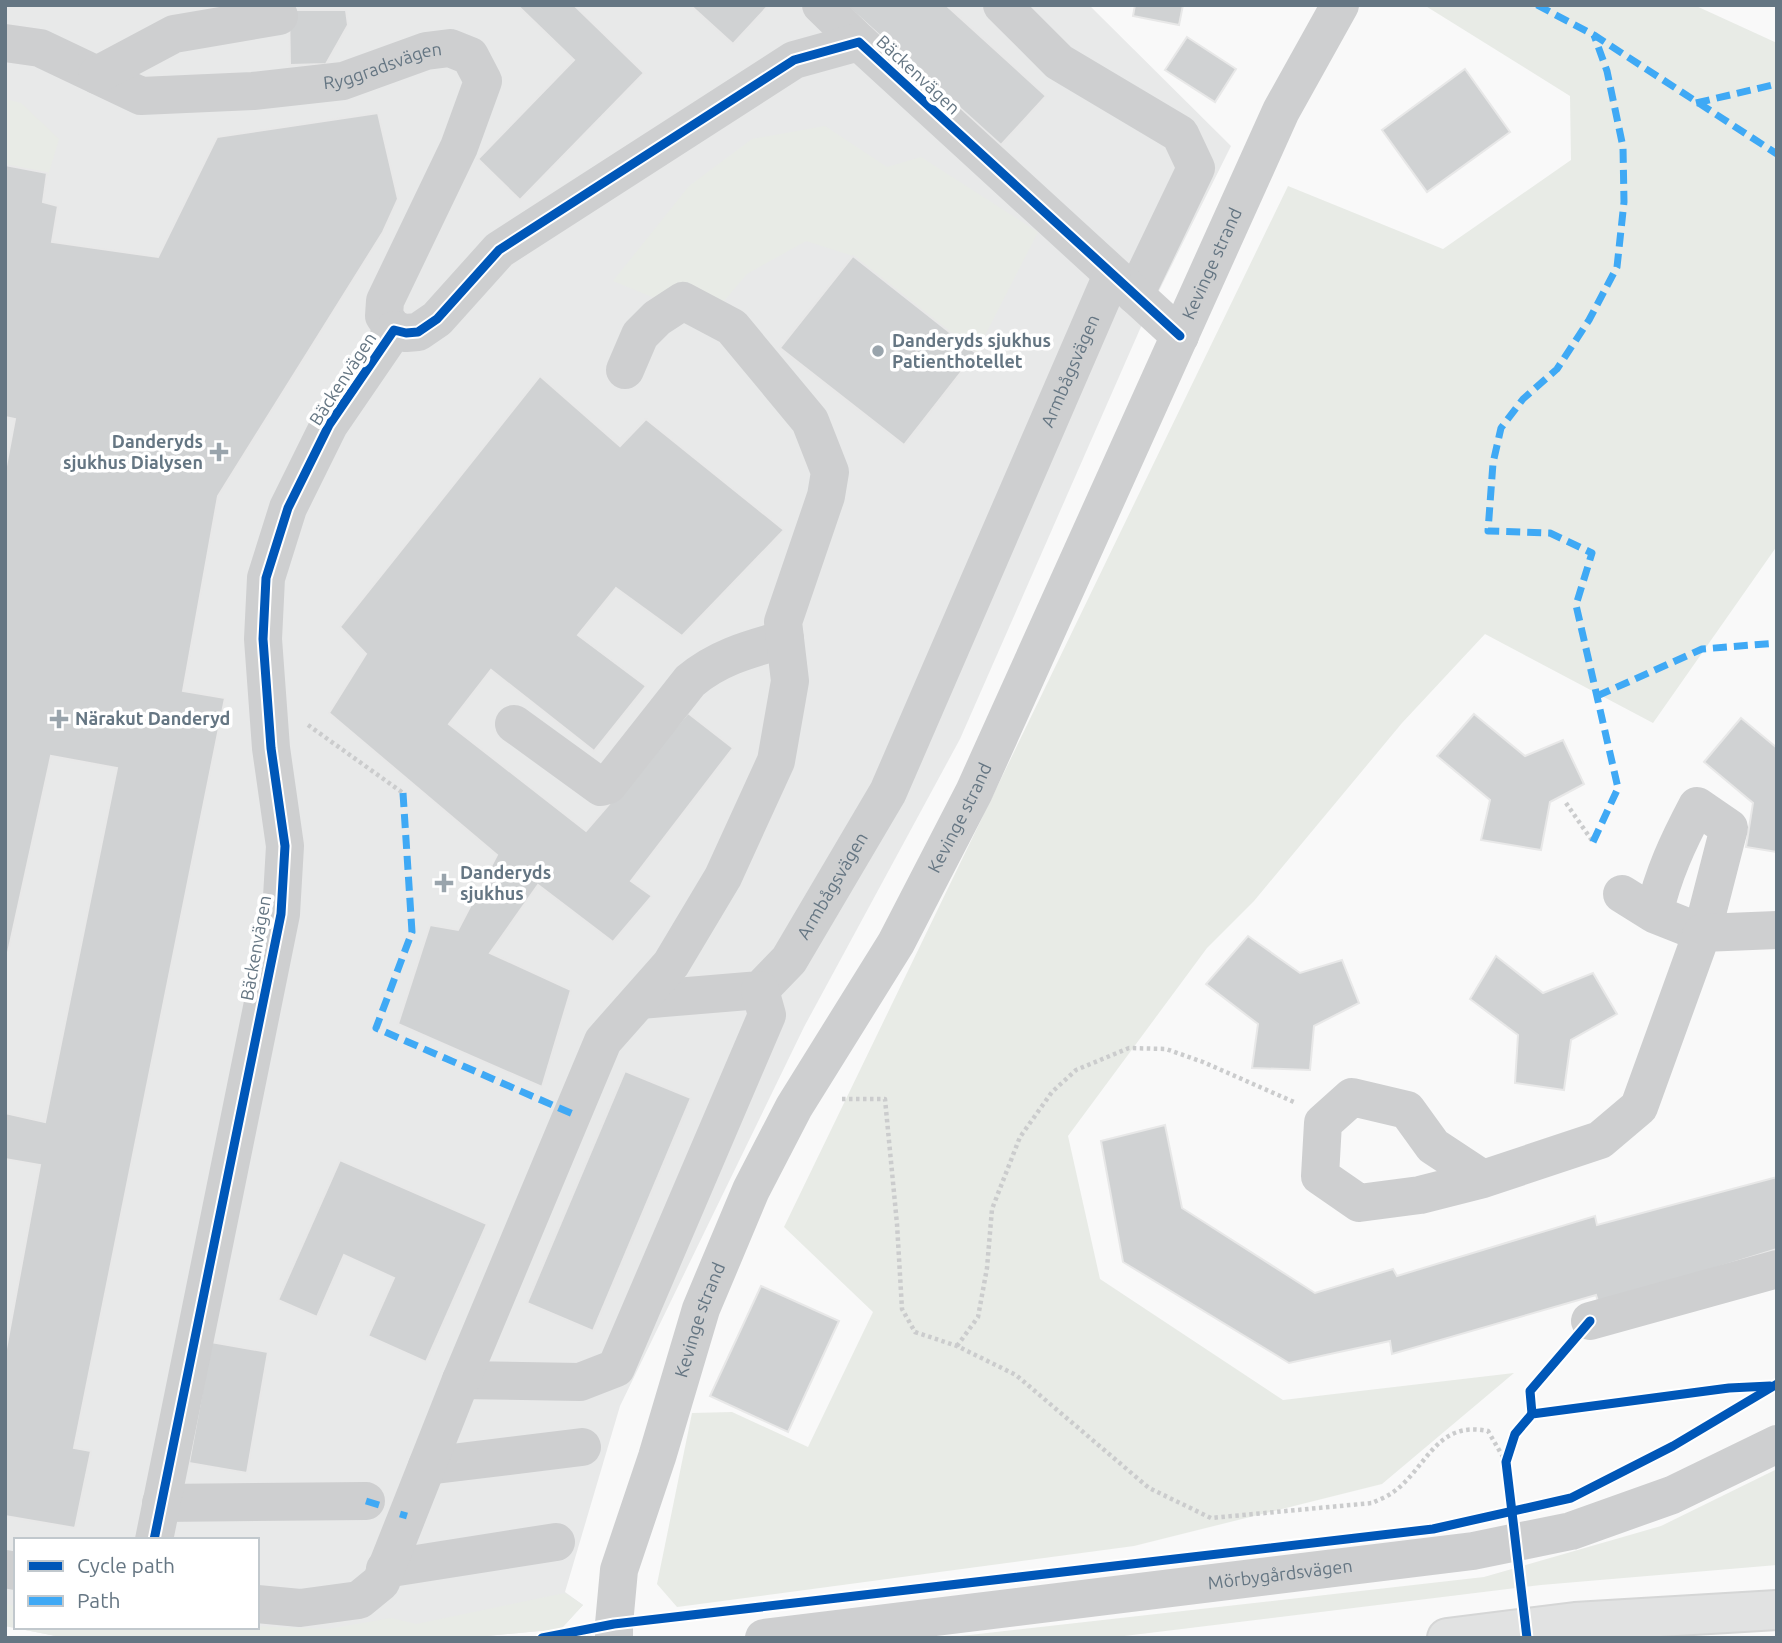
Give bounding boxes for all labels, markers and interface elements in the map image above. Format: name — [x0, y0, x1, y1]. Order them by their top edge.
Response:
street label: Bäckenvägen — [873, 31, 964, 118]
street label: Ryggradsvägen — [322, 38, 443, 92]
street label: Kevinge strand — [1177, 204, 1245, 322]
street label: Armbågsvägen — [1036, 311, 1103, 430]
street label: Bäckenvägen — [305, 328, 380, 429]
place label: Danderyds sjukhus Patienthotellet — [892, 330, 1051, 371]
marker: Danderyds sjukhus Patienthotellet — [870, 343, 886, 359]
place label: Danderyds sjukhus Dialysen — [63, 431, 203, 472]
marker: Danderyds sjukhus Dialysen — [209, 442, 229, 462]
place label: Närakut Danderyd — [75, 708, 230, 728]
marker: Närakut Danderyd — [49, 709, 69, 729]
street label: Kevinge strand — [923, 760, 995, 876]
street label: Armbågsvägen — [792, 828, 871, 943]
place label: Danderyds sjukhus — [460, 862, 551, 903]
marker: Danderyds sjukhus — [434, 873, 454, 893]
street label: Bäckenvägen — [236, 894, 274, 1002]
street label: Kevinge strand — [670, 1259, 728, 1380]
legend — [14, 1538, 259, 1629]
text: Cycle path — [77, 1553, 175, 1577]
street label: Mörbygårdsvägen — [1207, 1555, 1353, 1592]
text: Path — [77, 1588, 120, 1612]

